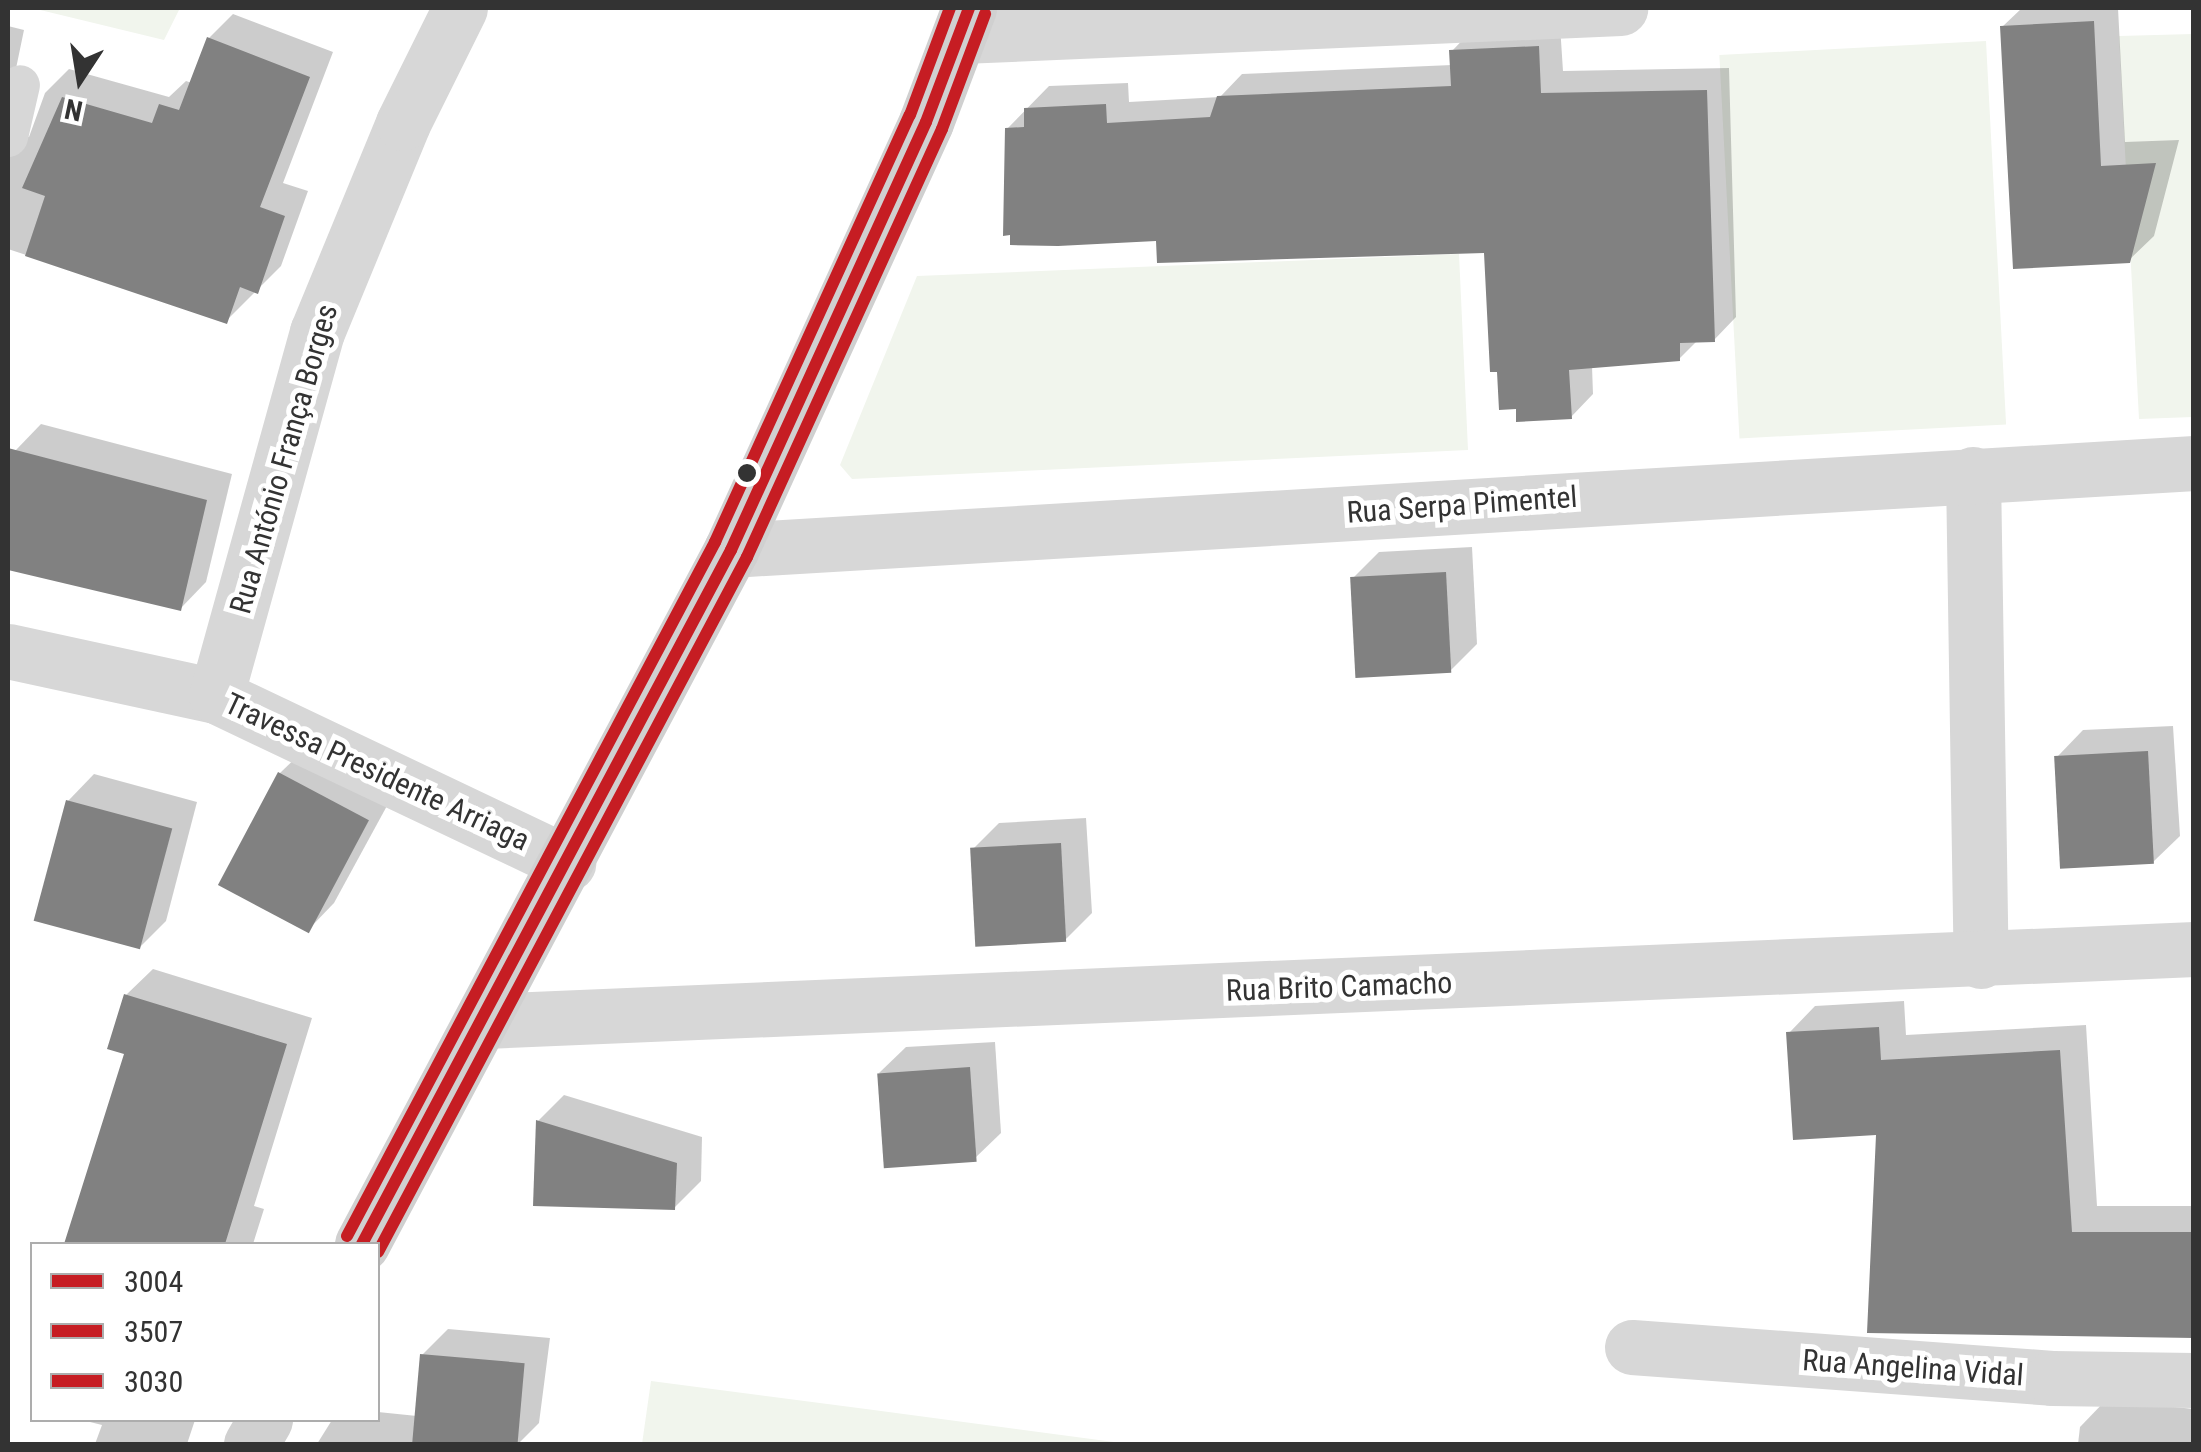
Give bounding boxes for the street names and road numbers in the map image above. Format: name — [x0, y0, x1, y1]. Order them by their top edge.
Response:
street label: Rua António França Borges — [223, 300, 345, 618]
street label: Rua Serpa Pimentel — [1346, 479, 1578, 531]
street label: Travessa Presidente Arriaga — [219, 686, 535, 858]
street label: Rua Brito Camacho — [1225, 965, 1453, 1009]
street label: Rua Angelina Vidal — [1801, 1342, 2025, 1394]

